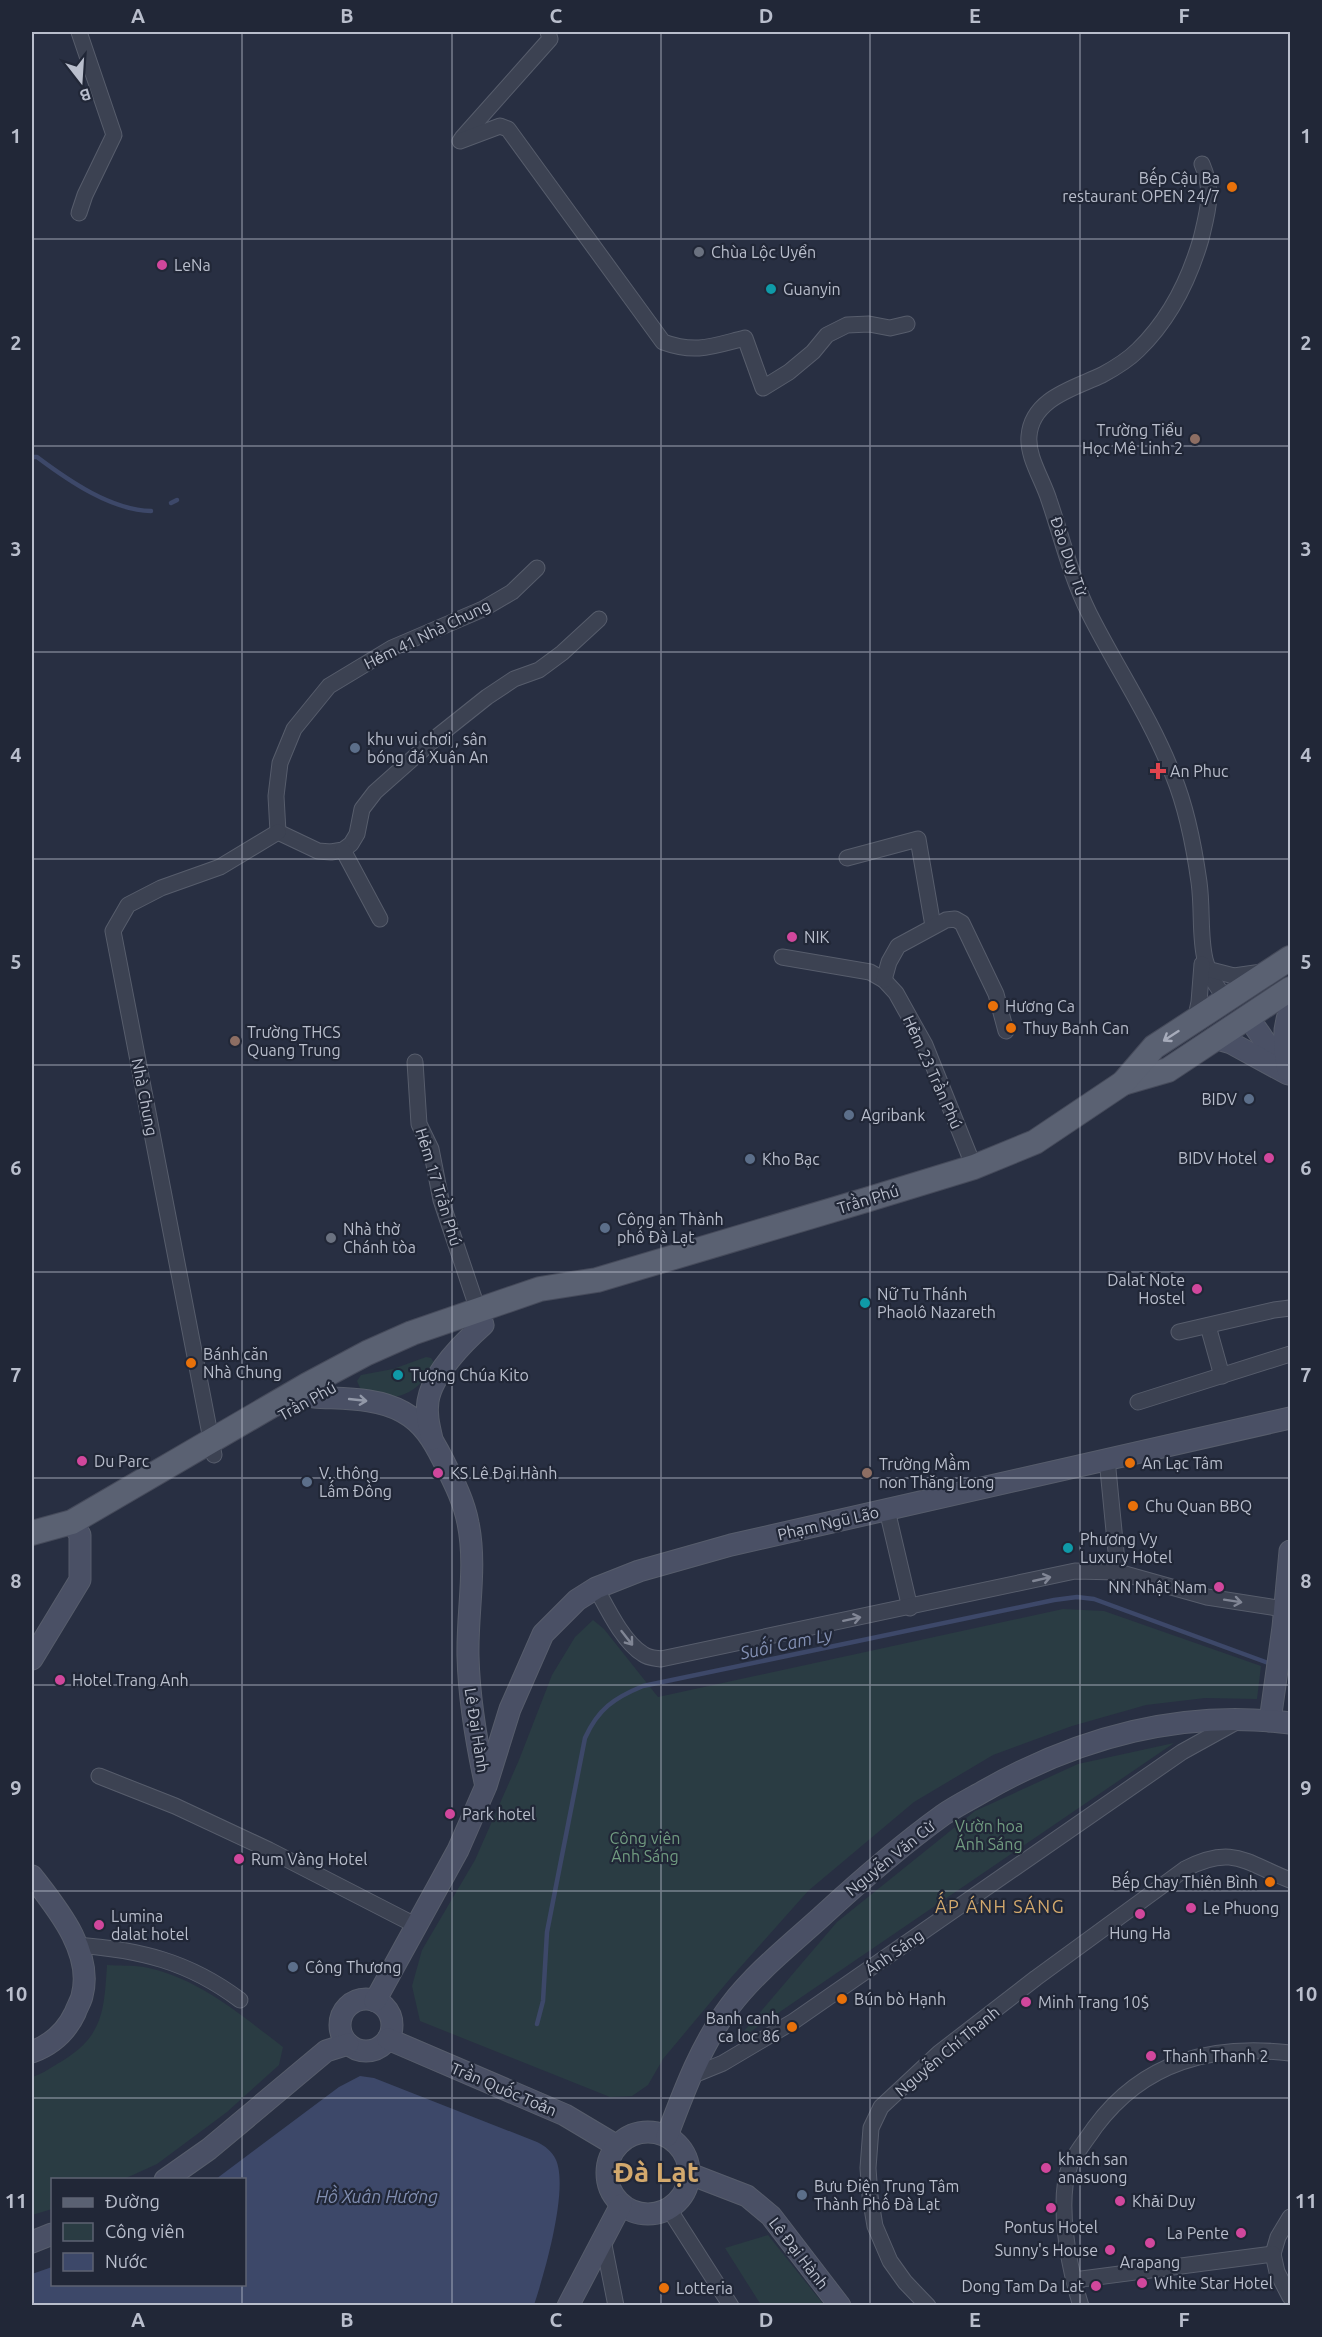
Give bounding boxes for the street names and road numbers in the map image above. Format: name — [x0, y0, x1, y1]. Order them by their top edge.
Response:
street label: Đào Duy Từ — [1047, 514, 1091, 598]
street label: Hẻm 41 Nhà Chung — [361, 596, 493, 672]
street label: Hẻm 23 Trần Phú — [900, 1011, 969, 1132]
street label: Nhà Chung — [129, 1057, 161, 1137]
street label: Hẻm 17 Trần Phú — [412, 1125, 468, 1248]
street label: Trần Phú — [834, 1178, 901, 1217]
street label: Trần Phú — [274, 1375, 339, 1424]
street label: Phạm Ngũ Lão — [776, 1503, 880, 1543]
street label: Lê Đại Hành — [461, 1686, 493, 1774]
street label: Nguyễn Văn Cừ — [840, 1814, 938, 1899]
street label: Ánh Sáng — [860, 1924, 927, 1979]
street label: Nguyễn Chí Thanh — [890, 2000, 1003, 2100]
street label: Trần Quốc Toản — [448, 2056, 561, 2119]
street label: Lê Đại Hành — [766, 2214, 832, 2292]

